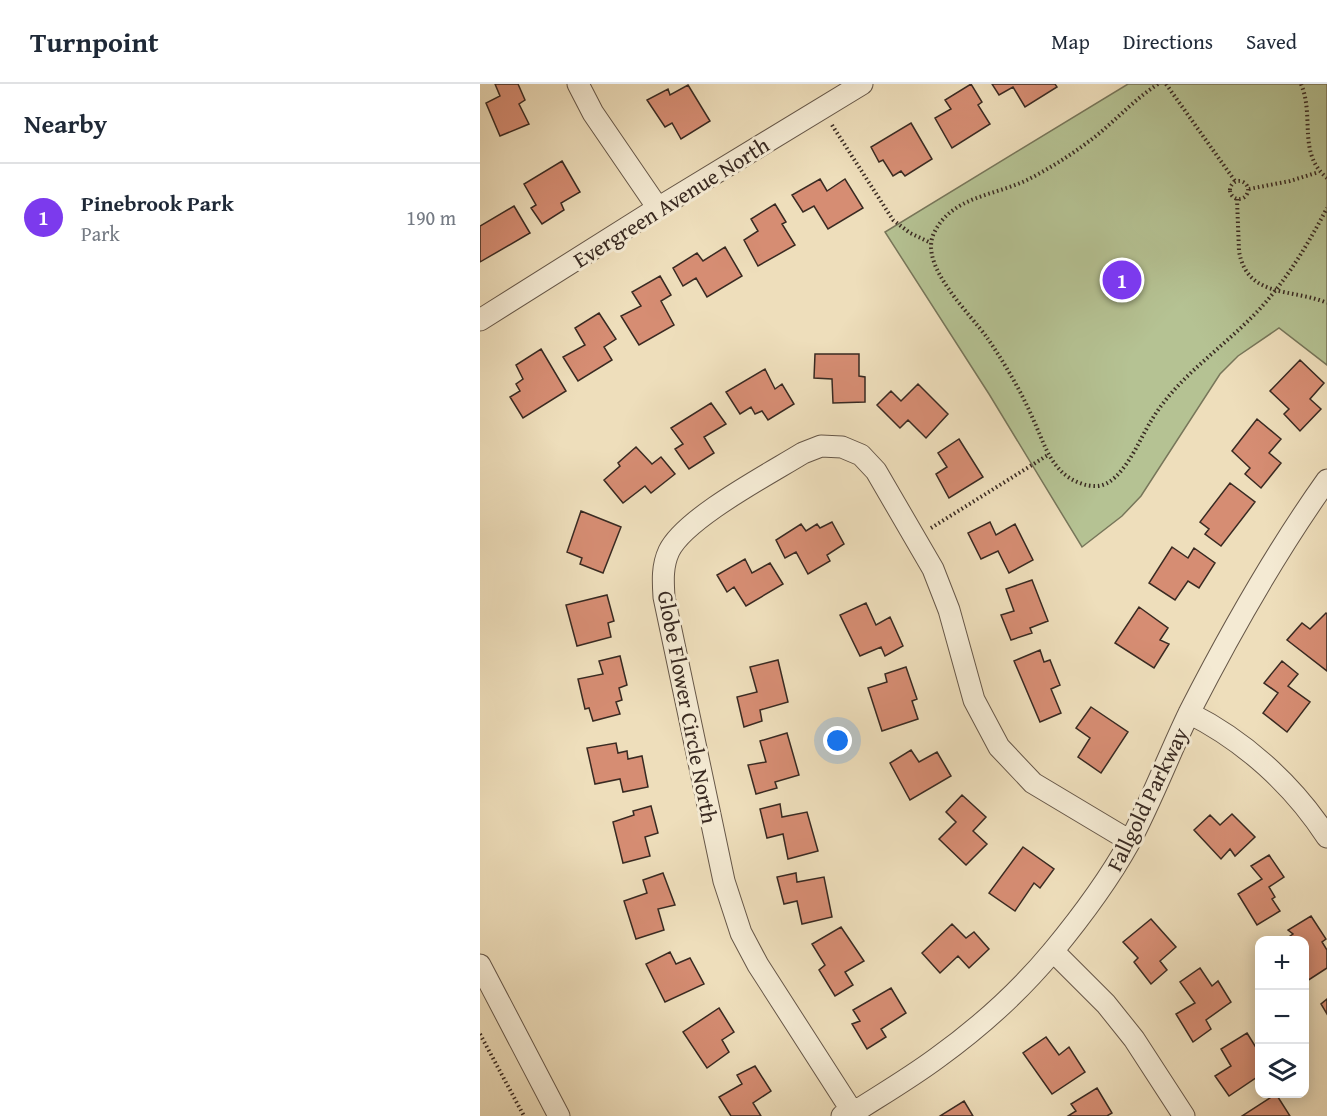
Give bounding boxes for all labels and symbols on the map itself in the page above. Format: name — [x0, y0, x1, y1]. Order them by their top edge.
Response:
street label: Evergreen Avenue North — [567, 128, 776, 275]
pin: 1 — [1102, 258, 1142, 302]
street label: Globe Flower Circle North — [650, 588, 726, 827]
street label: Fallgold Parkway — [1098, 722, 1196, 876]
your location — [823, 726, 852, 755]

